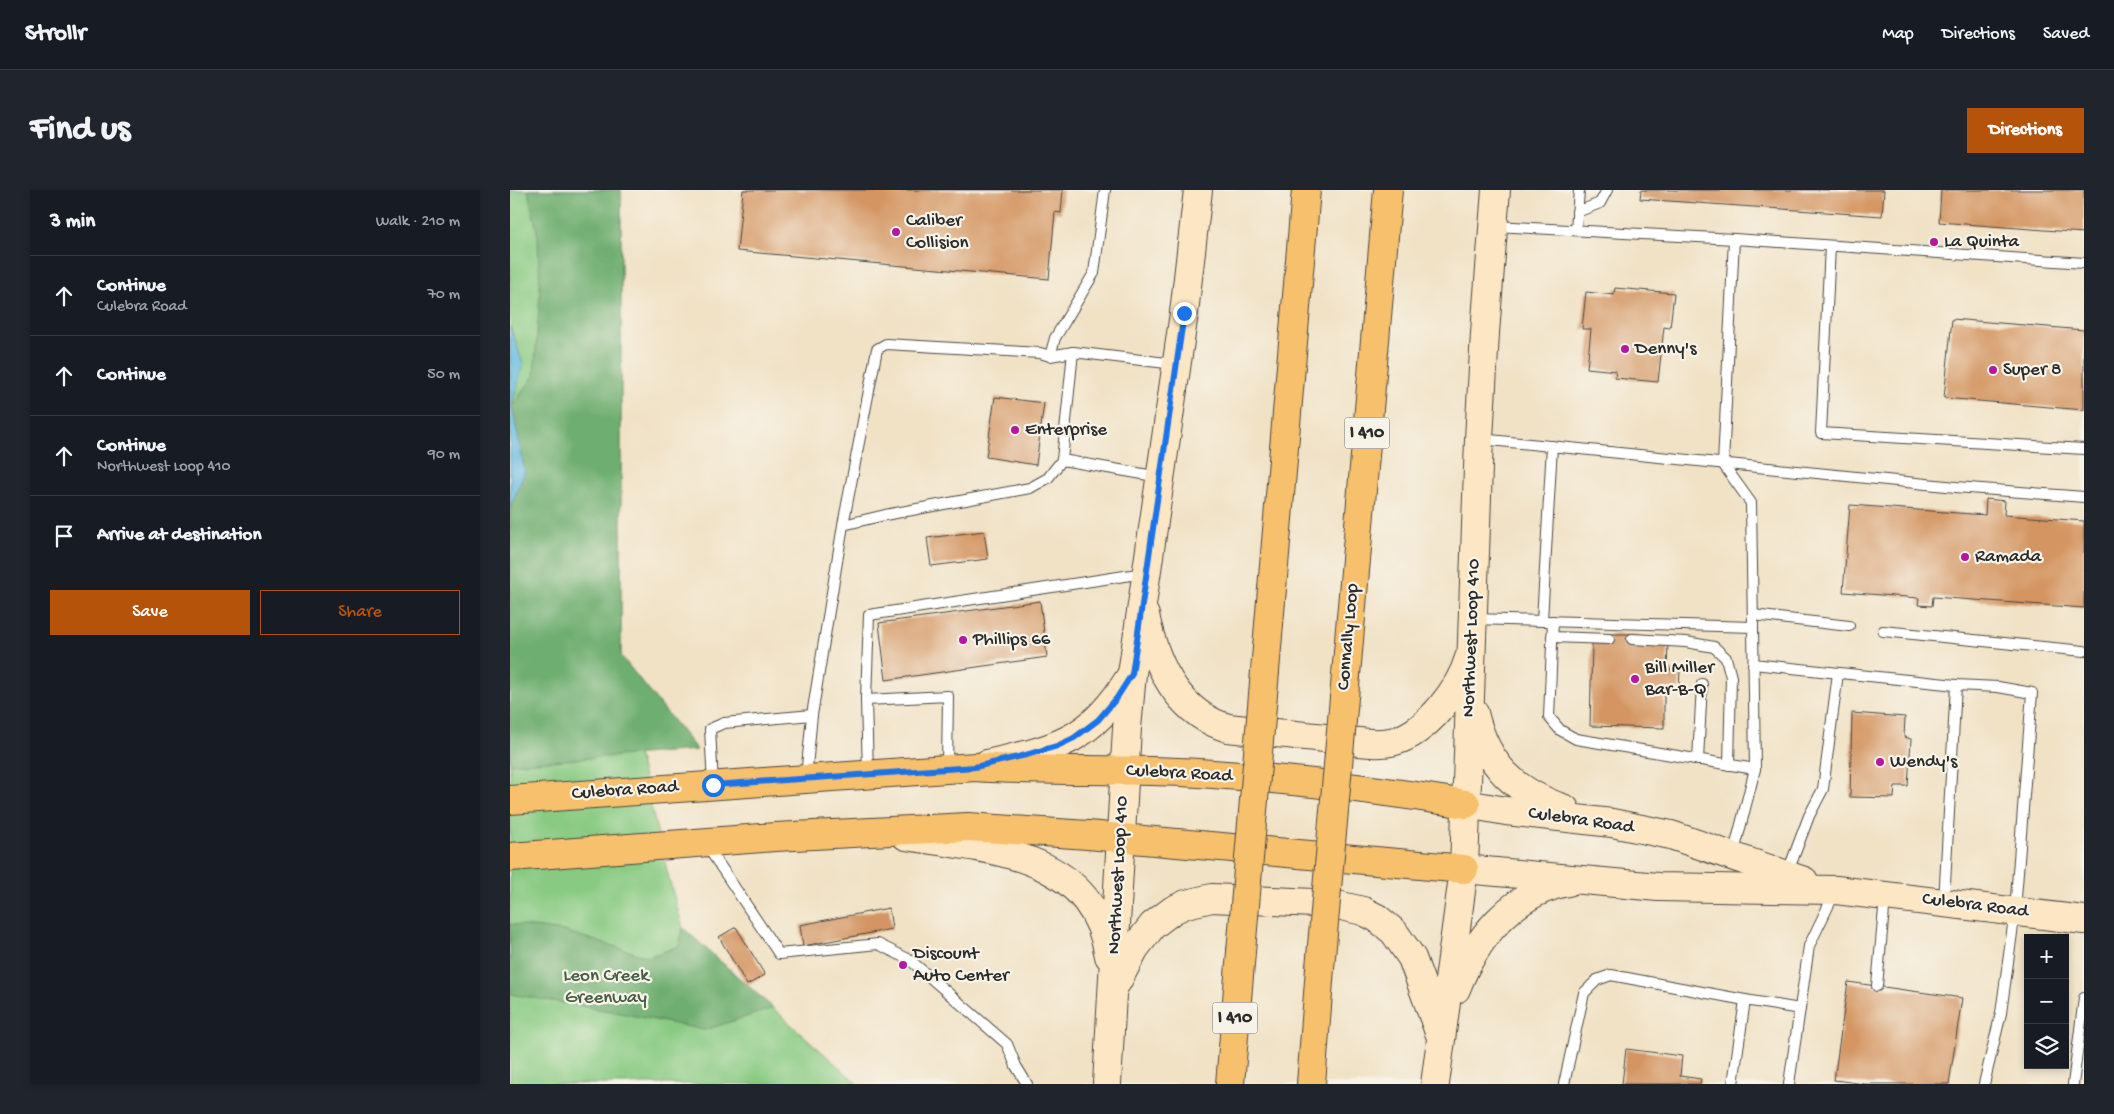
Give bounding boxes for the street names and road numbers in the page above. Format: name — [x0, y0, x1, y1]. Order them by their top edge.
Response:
road number: I 410 — [1344, 418, 1390, 448]
street label: Northwest Loop 410 — [1458, 558, 1486, 718]
street label: Connally Loop — [1333, 582, 1365, 691]
street label: Culebra Road — [1125, 760, 1235, 788]
street label: Culebra Road — [571, 776, 681, 806]
street label: Northwest Loop 410 — [1103, 795, 1135, 955]
street label: Culebra Road — [1527, 802, 1637, 840]
street label: Culebra Road — [1921, 888, 2031, 924]
road number: I 410 — [1212, 1002, 1258, 1034]

